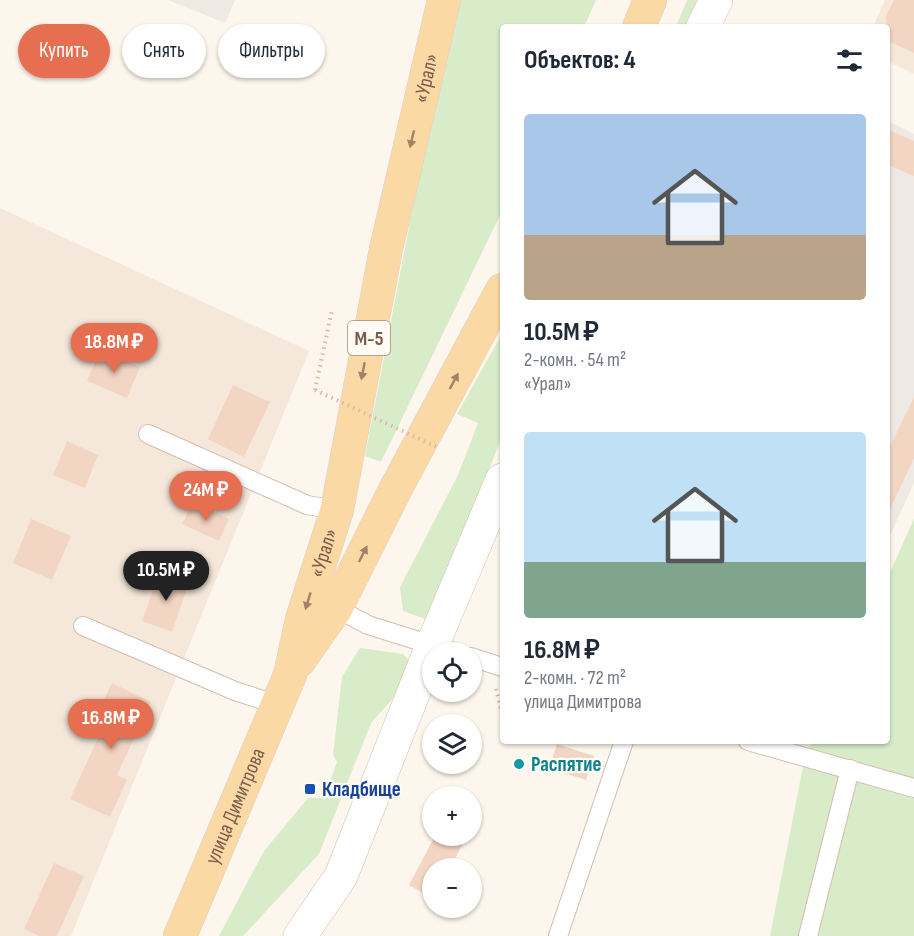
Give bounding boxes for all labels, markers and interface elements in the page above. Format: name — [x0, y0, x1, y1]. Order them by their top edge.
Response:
chip: Купить — [18, 24, 110, 78]
chip: Снять — [122, 24, 206, 78]
chip: Фильтры — [218, 24, 325, 78]
icon: filters — [833, 44, 866, 77]
text: Объектов: 4 — [524, 45, 636, 76]
street label: «Урал» — [408, 51, 444, 105]
one-way arrow — [406, 130, 416, 148]
icon: home — [641, 153, 749, 261]
text: 10.5M ₽ — [524, 317, 599, 348]
road number: М-5 — [348, 321, 390, 355]
pin: 18.8M ₽ — [59, 323, 169, 374]
text: 18.8M ₽ — [85, 330, 143, 354]
text: 2-комн. · 54 m² — [524, 348, 626, 372]
one-way arrow — [358, 361, 367, 380]
one-way arrow — [449, 372, 459, 389]
text: «Урал» — [524, 372, 571, 396]
pin: 24M ₽ — [164, 471, 248, 522]
icon: home — [641, 471, 749, 579]
text: 24M ₽ — [183, 478, 229, 502]
street label: «Урал» — [304, 525, 343, 580]
one-way arrow — [359, 545, 368, 562]
pin: 10.5M ₽ — [111, 551, 221, 602]
text: 10.5M ₽ — [137, 558, 195, 582]
one-way arrow — [303, 592, 312, 610]
text: 16.8M ₽ — [524, 635, 600, 666]
map controls — [422, 642, 482, 918]
button: locate — [422, 642, 482, 702]
text: 2-комн. · 72 m² — [524, 666, 626, 690]
text: улица Димитрова — [524, 690, 642, 714]
pin: 16.8M ₽ — [56, 699, 166, 750]
text: 16.8M ₽ — [82, 706, 140, 730]
button: layers — [422, 714, 482, 774]
street label: улица Димитрова — [200, 744, 271, 868]
place label: Распятие — [531, 752, 601, 777]
marker: Распятие — [512, 757, 526, 771]
place label: Кладбище — [322, 777, 401, 802]
marker: Кладбище — [303, 782, 317, 796]
button: + — [422, 786, 482, 846]
button: − — [422, 858, 482, 918]

